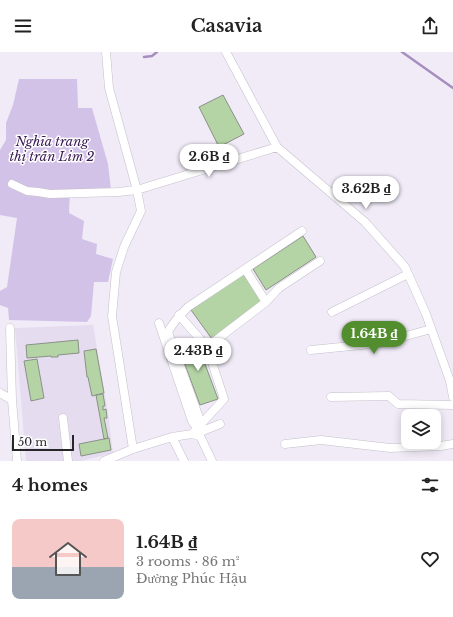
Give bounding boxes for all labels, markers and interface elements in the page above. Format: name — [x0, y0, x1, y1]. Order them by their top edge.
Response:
icon: menu — [12, 15, 34, 37]
text: Casavia — [191, 15, 262, 37]
icon: share — [419, 15, 441, 37]
park label: Nghĩa trang thị trấn Lim 2 — [10, 133, 95, 165]
pin: 2.6B ₫ — [176, 144, 242, 178]
text: 2.6B ₫ — [189, 148, 229, 165]
pin: 3.62B ₫ — [329, 176, 403, 210]
text: 3.62B ₫ — [341, 180, 391, 197]
pin: 1.64B ₫ — [337, 321, 411, 355]
text: 1.64B ₫ — [351, 325, 397, 342]
pin: 2.43B ₫ — [161, 338, 235, 372]
text: 2.43B ₫ — [173, 342, 223, 359]
map controls — [401, 409, 441, 449]
button: layers — [401, 409, 441, 449]
scale bar — [12, 433, 74, 452]
text: 50 m — [18, 435, 47, 449]
icon: filters — [419, 474, 441, 496]
text: 4 homes — [12, 475, 88, 496]
text: 1.64B ₫ — [136, 532, 197, 553]
icon: home — [44, 535, 92, 583]
icon: heart — [419, 548, 441, 570]
text: 3 rooms · 86 m² — [136, 553, 239, 570]
text: Đường Phúc Hậu — [136, 570, 247, 587]

